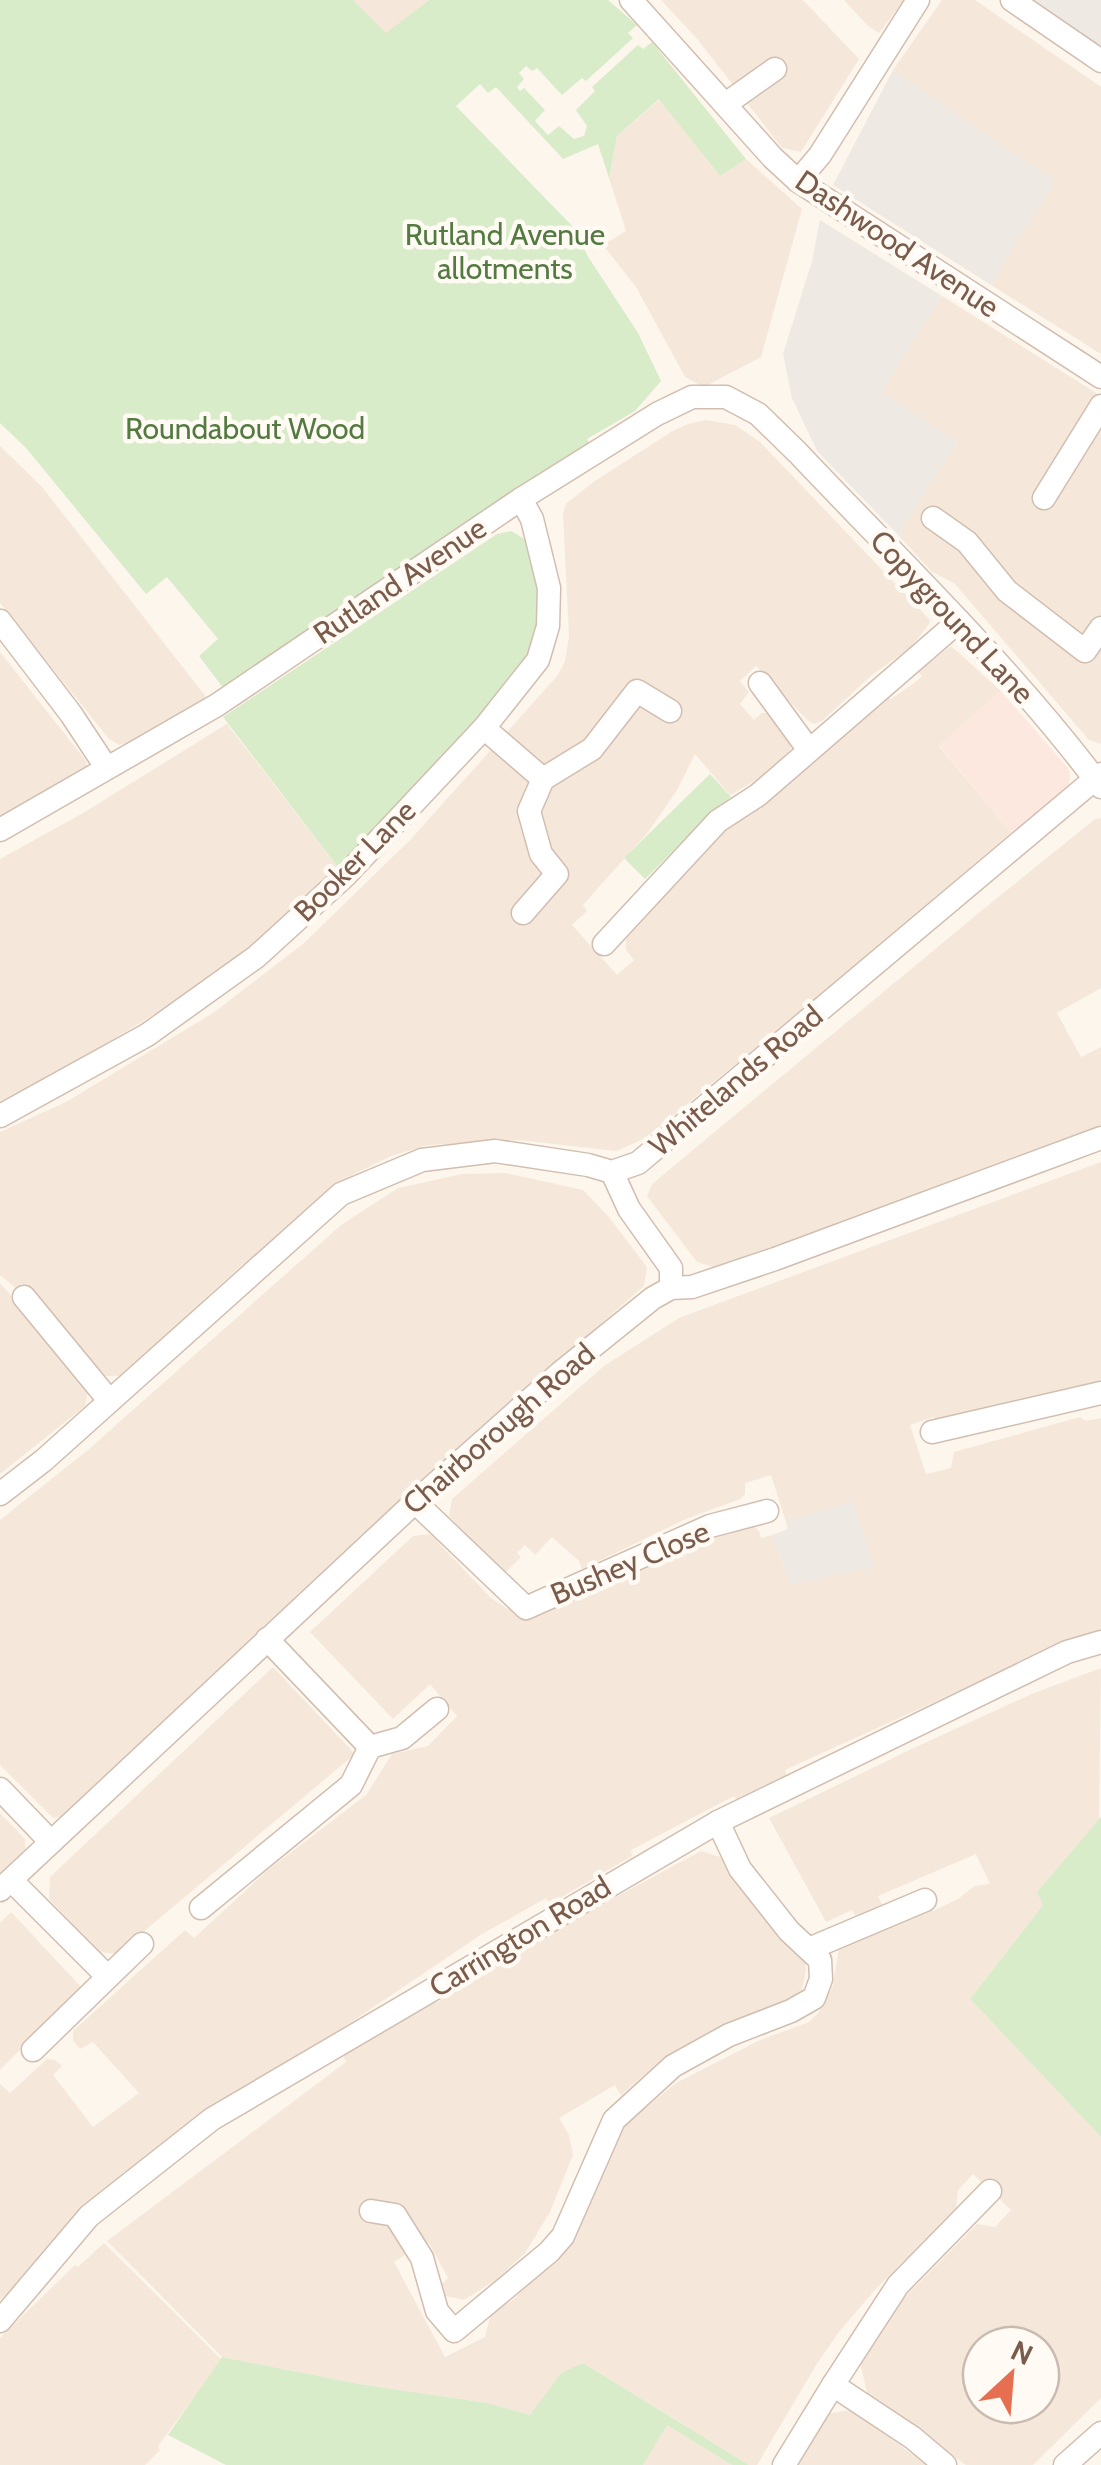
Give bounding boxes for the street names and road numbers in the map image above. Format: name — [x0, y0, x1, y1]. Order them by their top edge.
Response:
street label: Dashwood Avenue — [788, 162, 1006, 325]
street label: Rutland Avenue — [306, 509, 493, 652]
street label: Copyground Lane — [862, 522, 1042, 711]
street label: Booker Lane — [286, 792, 423, 929]
street label: Whitelands Road — [641, 997, 830, 1164]
street label: Chairborough Road — [395, 1335, 602, 1522]
street label: Bushey Close — [545, 1512, 715, 1613]
street label: Carrington Road — [422, 1868, 617, 2005]

